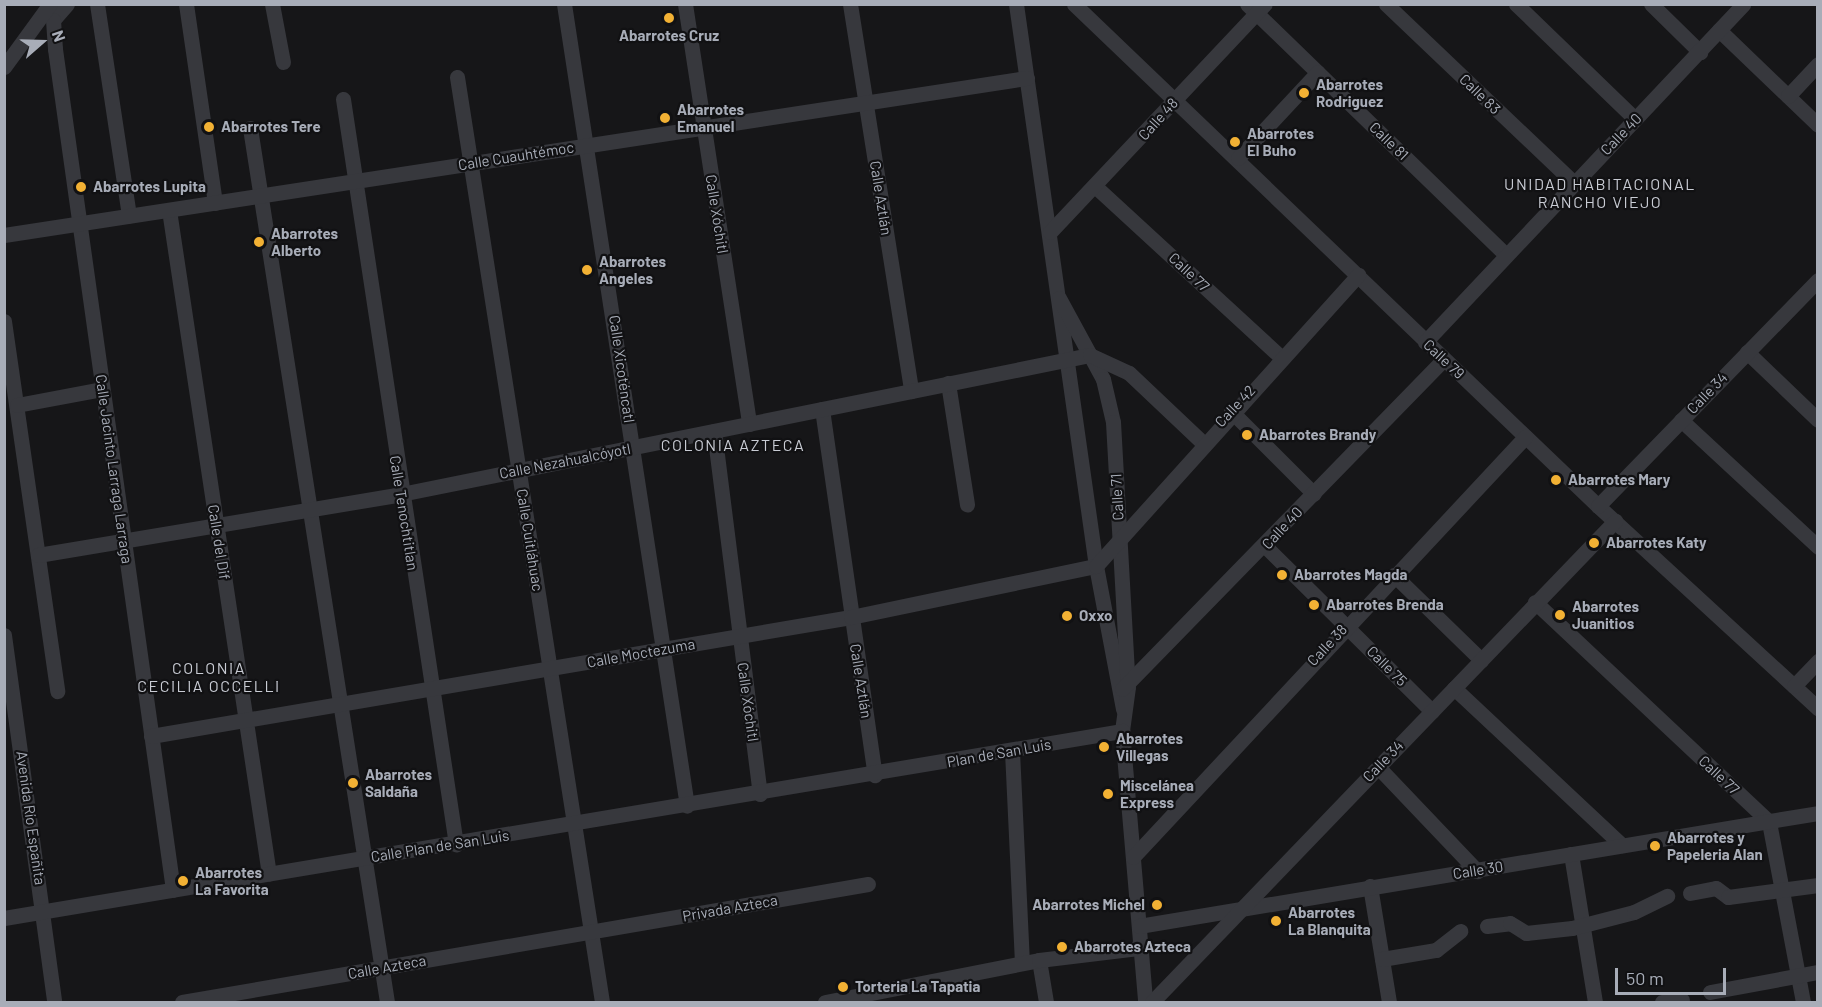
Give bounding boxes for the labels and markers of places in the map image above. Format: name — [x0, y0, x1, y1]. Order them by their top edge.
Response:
marker: Abarrotes Cruz — [662, 11, 676, 25]
place label: Abarrotes Cruz — [619, 27, 719, 45]
place label: Abarrotes Rodriguez — [1316, 75, 1383, 110]
marker: Abarrotes Rodriguez — [1297, 86, 1311, 100]
place label: Abarrotes Emanuel — [677, 100, 744, 135]
marker: Abarrotes Emanuel — [658, 111, 672, 125]
place label: Abarrotes Tere — [221, 118, 321, 136]
marker: Abarrotes Tere — [202, 120, 216, 134]
place label: Abarrotes El Buho — [1247, 124, 1314, 159]
marker: Abarrotes El Buho — [1228, 135, 1242, 149]
place label: Abarrotes Lupita — [93, 178, 206, 196]
marker: Abarrotes Lupita — [74, 180, 88, 194]
place label: Abarrotes Alberto — [271, 224, 338, 259]
marker: Abarrotes Alberto — [252, 235, 266, 249]
place label: Abarrotes Angeles — [599, 252, 666, 287]
marker: Abarrotes Angeles — [580, 263, 594, 277]
place label: Abarrotes Brandy — [1259, 426, 1376, 444]
marker: Abarrotes Brandy — [1240, 428, 1254, 442]
place label: Abarrotes Mary — [1568, 471, 1670, 489]
marker: Abarrotes Mary — [1549, 473, 1563, 487]
place label: Abarrotes Katy — [1606, 534, 1707, 552]
marker: Abarrotes Katy — [1587, 536, 1601, 550]
place label: Abarrotes Magda — [1294, 566, 1408, 584]
marker: Abarrotes Magda — [1275, 568, 1289, 582]
place label: Abarrotes Brenda — [1326, 596, 1444, 614]
place label: Abarrotes Juanitios — [1572, 597, 1639, 632]
marker: Abarrotes Brenda — [1307, 598, 1321, 612]
place label: Oxxo — [1079, 607, 1112, 625]
marker: Abarrotes Juanitios — [1553, 608, 1567, 622]
marker: Oxxo — [1060, 609, 1074, 623]
place label: Abarrotes Villegas — [1116, 729, 1183, 764]
marker: Abarrotes Villegas — [1097, 740, 1111, 754]
place label: Abarrotes Saldaña — [365, 765, 432, 800]
marker: Abarrotes Saldaña — [346, 776, 360, 790]
place label: Miscelánea Express — [1120, 776, 1194, 811]
marker: Miscelánea Express — [1101, 787, 1115, 801]
place label: Abarrotes y Papeleria Alan — [1667, 828, 1763, 863]
marker: Abarrotes y Papeleria Alan — [1648, 839, 1662, 853]
place label: Abarrotes La Favorita — [195, 863, 269, 898]
marker: Abarrotes La Favorita — [176, 874, 190, 888]
place label: Abarrotes Michel — [1032, 896, 1145, 914]
marker: Abarrotes Michel — [1150, 898, 1164, 912]
place label: Abarrotes La Blanquita — [1288, 903, 1371, 938]
marker: Abarrotes La Blanquita — [1269, 914, 1283, 928]
place label: Abarrotes Azteca — [1074, 938, 1191, 956]
marker: Abarrotes Azteca — [1055, 940, 1069, 954]
place label: Torteria La Tapatia — [855, 978, 980, 996]
marker: Torteria La Tapatia — [836, 980, 850, 994]

